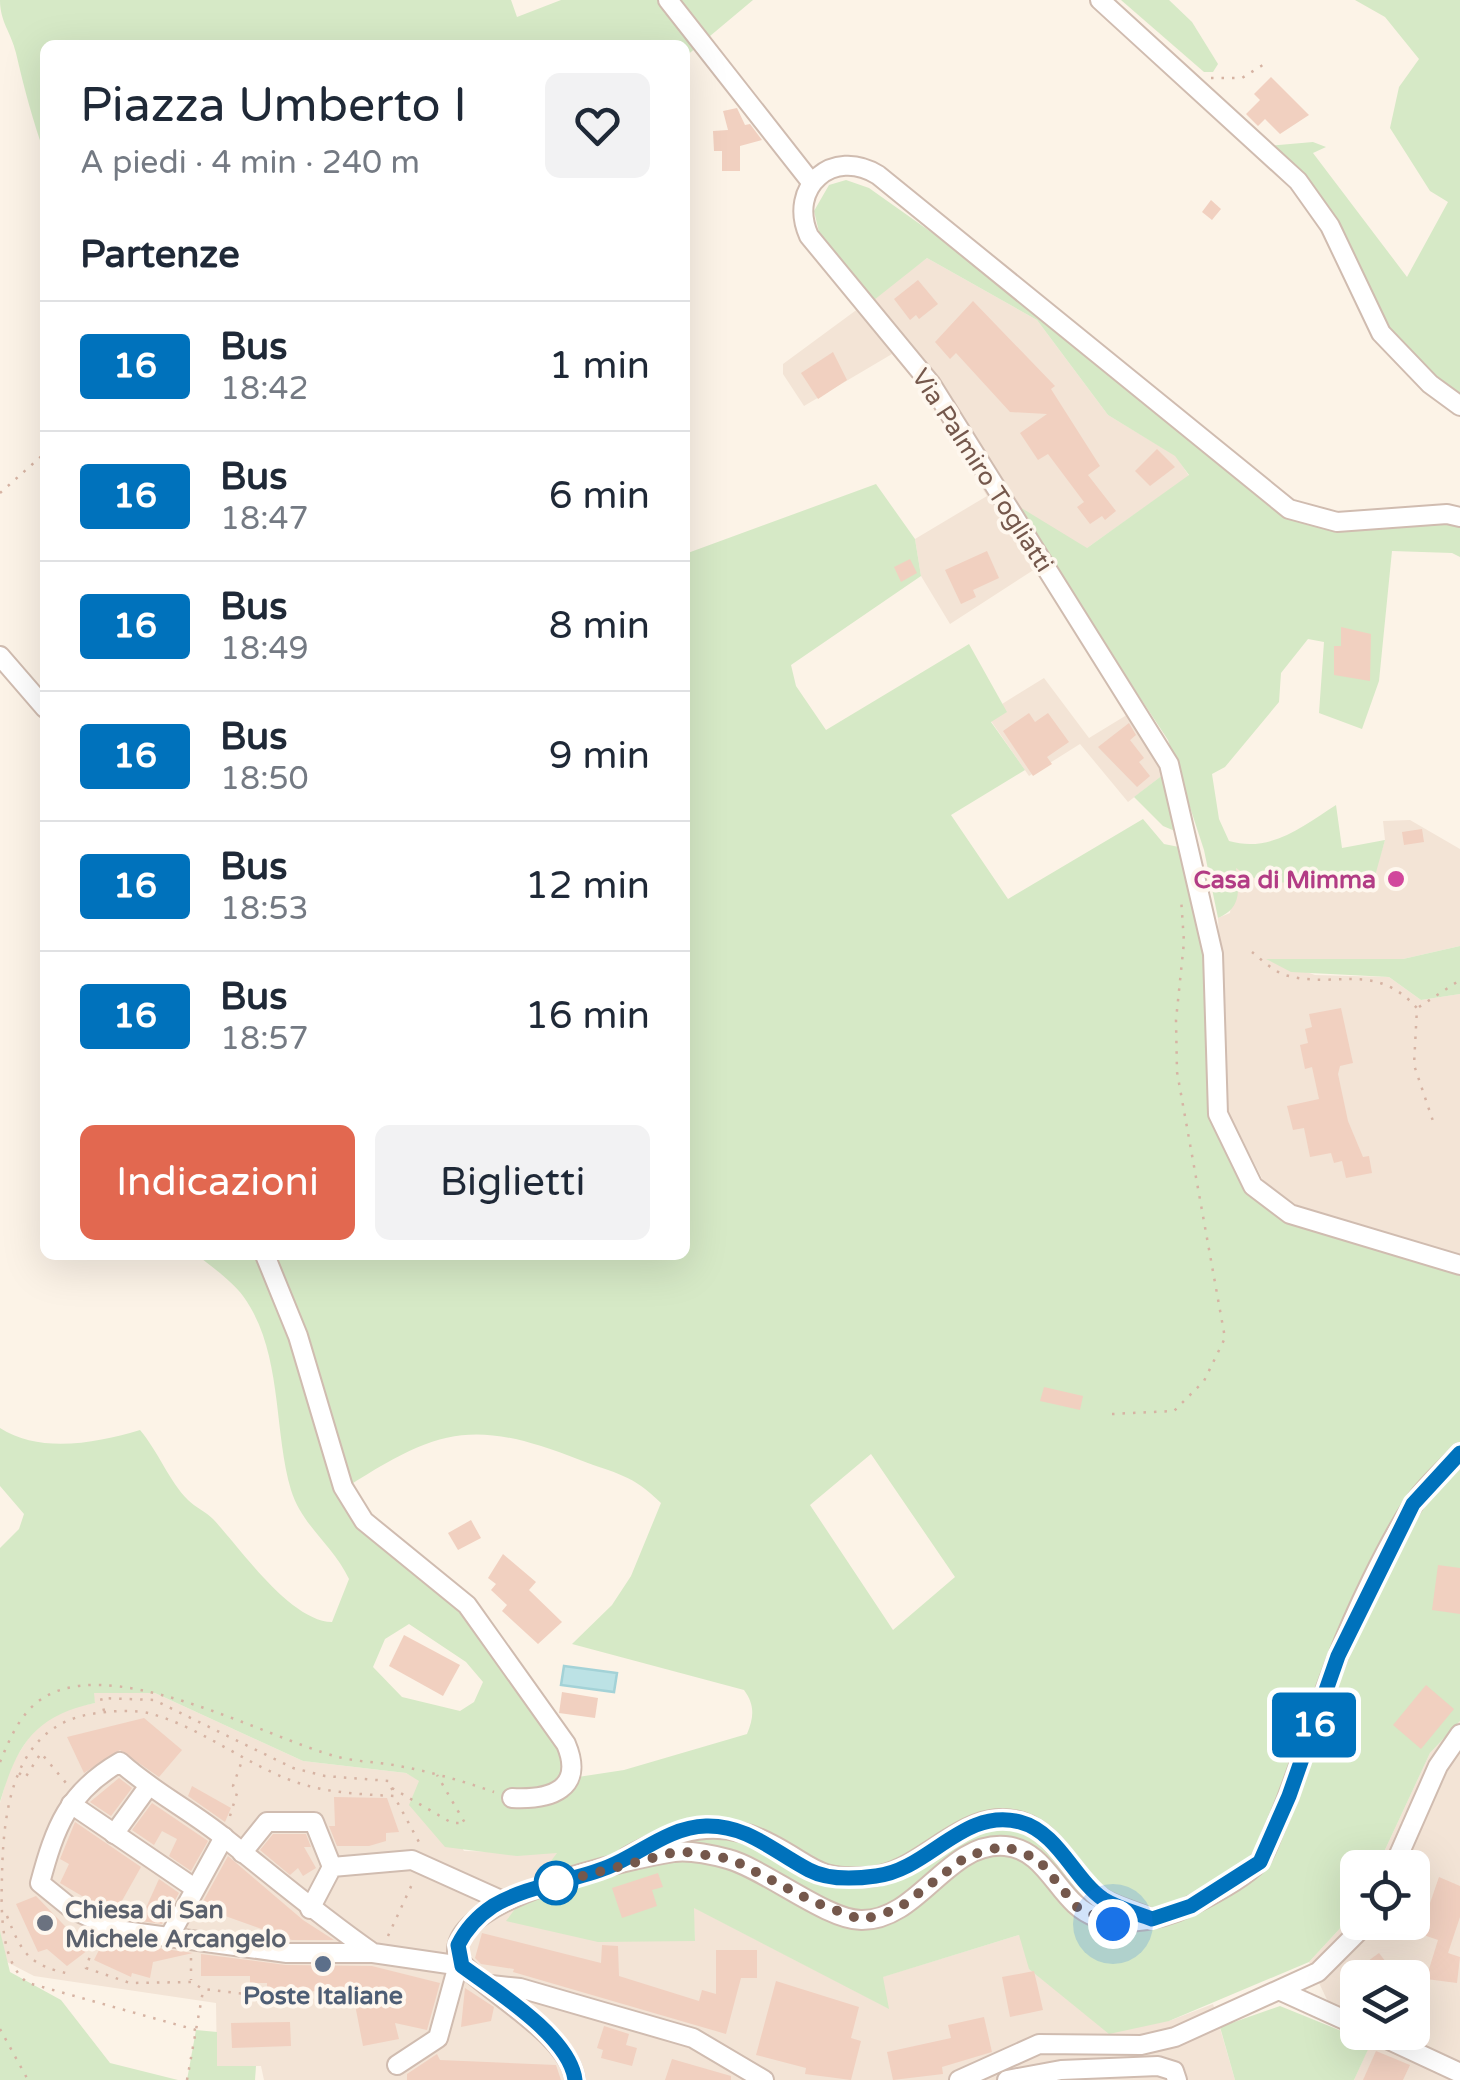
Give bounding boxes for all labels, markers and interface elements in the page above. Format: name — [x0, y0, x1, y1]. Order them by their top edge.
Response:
button: heart — [545, 73, 650, 178]
text: Piazza Umberto I — [80, 77, 467, 135]
text: A piedi · 4 min · 240 m — [80, 144, 420, 182]
text: Partenze — [80, 232, 240, 278]
text: Bus — [220, 324, 287, 370]
text: 1 min — [549, 343, 650, 389]
text: 16 — [113, 345, 157, 387]
street label: Via Palmiro Togliatti — [905, 363, 1059, 578]
text: 18:42 — [220, 370, 309, 408]
text: Bus — [220, 454, 287, 500]
text: 6 min — [549, 473, 650, 519]
text: 16 — [113, 475, 157, 517]
text: 18:47 — [220, 500, 309, 538]
text: Bus — [220, 584, 287, 630]
text: 8 min — [549, 603, 650, 649]
text: 16 — [113, 605, 157, 647]
text: 18:49 — [220, 630, 309, 668]
text: Bus — [220, 714, 287, 760]
text: 9 min — [549, 733, 650, 779]
text: 16 — [113, 735, 157, 777]
text: 18:50 — [220, 760, 309, 798]
text: Bus — [220, 844, 287, 890]
text: 12 min — [525, 863, 650, 909]
text: 16 — [113, 865, 157, 907]
place label: Casa di Mimma — [1193, 865, 1376, 895]
marker: Casa di Mimma — [1385, 868, 1407, 890]
text: 18:53 — [220, 890, 309, 928]
text: Bus — [220, 974, 287, 1020]
text: 16 min — [525, 993, 650, 1039]
text: 16 — [113, 995, 157, 1037]
text: 18:57 — [220, 1020, 309, 1058]
button: Indicazioni — [80, 1125, 355, 1240]
button: Biglietti — [375, 1125, 650, 1240]
line badge: 16 — [1269, 1692, 1359, 1758]
text: 16 — [1292, 1704, 1336, 1746]
map controls — [1340, 1850, 1430, 2050]
button: locate — [1340, 1850, 1430, 1940]
unlabelled marker — [535, 1862, 577, 1904]
place label: Chiesa di San Michele Arcangelo — [65, 1895, 286, 1954]
your location — [1088, 1899, 1138, 1949]
marker: Chiesa di San Michele Arcangelo — [34, 1912, 56, 1934]
marker: Poste Italiane — [312, 1953, 334, 1975]
button: layers — [1340, 1960, 1430, 2050]
place label: Poste Italiane — [243, 1981, 403, 2011]

